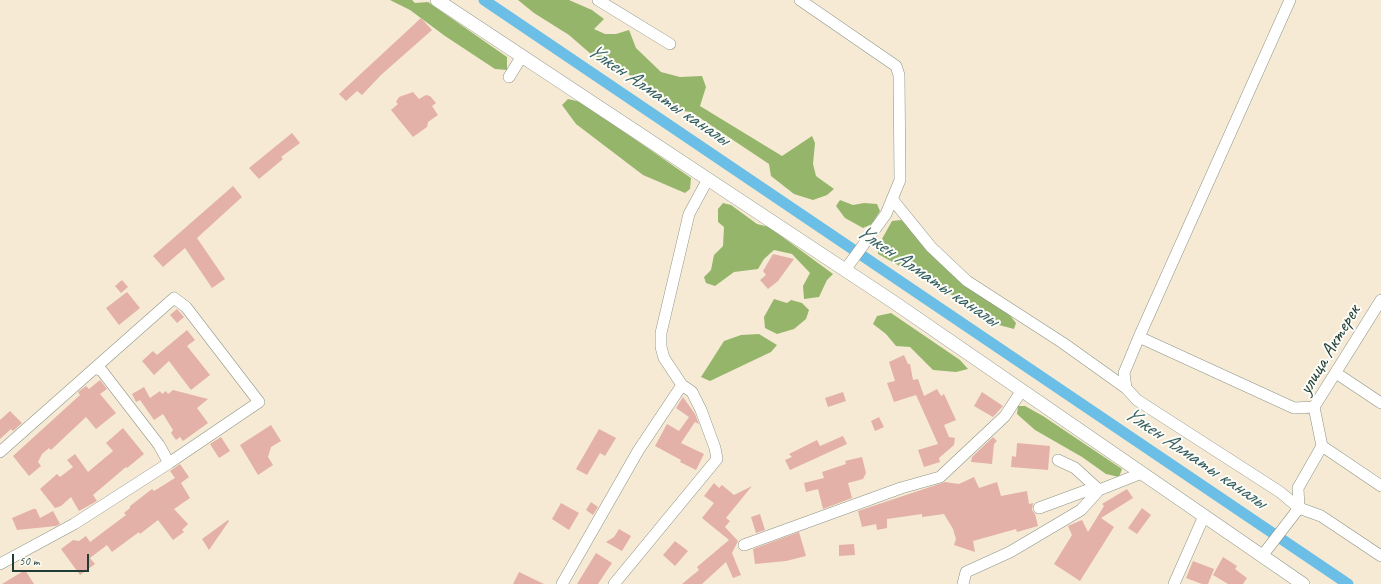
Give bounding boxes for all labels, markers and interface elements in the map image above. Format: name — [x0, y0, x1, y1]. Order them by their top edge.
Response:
water label: Үлкен Алматы каналы — [582, 38, 734, 152]
water label: Үлкен Алматы каналы — [851, 219, 1003, 333]
street label: улица Актерек — [1294, 301, 1366, 399]
water label: Үлкен Алматы каналы — [1119, 401, 1271, 515]
scale bar — [14, 546, 91, 572]
text: 50 m — [19, 553, 39, 569]

